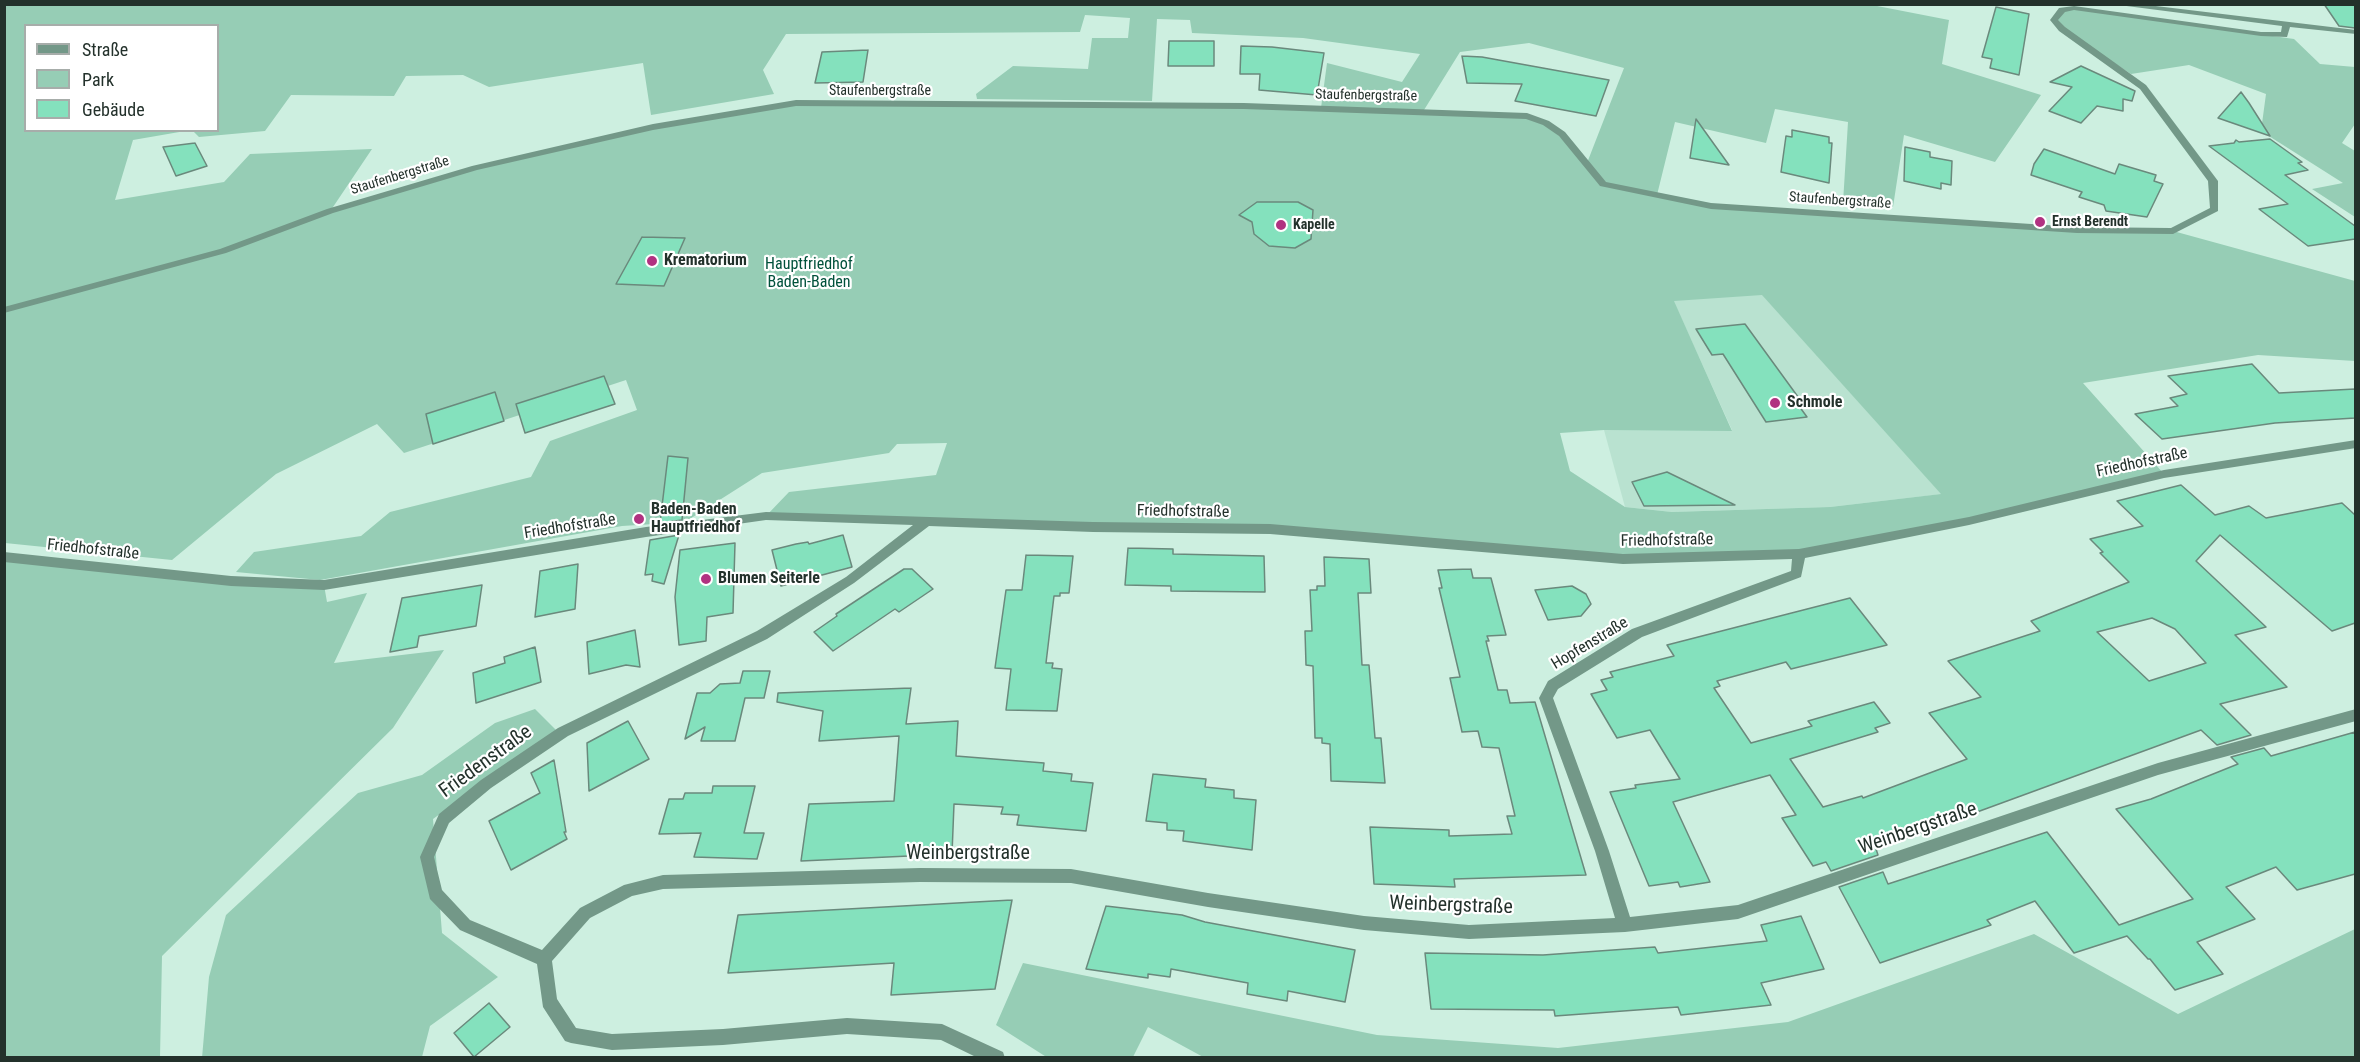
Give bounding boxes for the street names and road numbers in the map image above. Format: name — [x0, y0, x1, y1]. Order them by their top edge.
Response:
street label: Staufenbergstraße — [829, 83, 931, 99]
street label: Staufenbergstraße — [1315, 87, 1417, 105]
street label: Staufenbergstraße — [349, 153, 451, 199]
street label: Staufenbergstraße — [1788, 189, 1892, 213]
street label: Friedhofstraße — [2095, 444, 2189, 482]
street label: Friedhofstraße — [1137, 502, 1229, 522]
street label: Friedhofstraße — [523, 510, 617, 544]
street label: Friedhofstraße — [1621, 531, 1713, 551]
street label: Friedhofstraße — [46, 536, 140, 564]
street label: Hopfenstraße — [1548, 614, 1632, 674]
street label: Friedenstraße — [435, 720, 537, 804]
street label: Weinbergstraße — [1856, 798, 1980, 860]
street label: Weinbergstraße — [906, 842, 1030, 866]
street label: Weinbergstraße — [1389, 892, 1513, 920]

